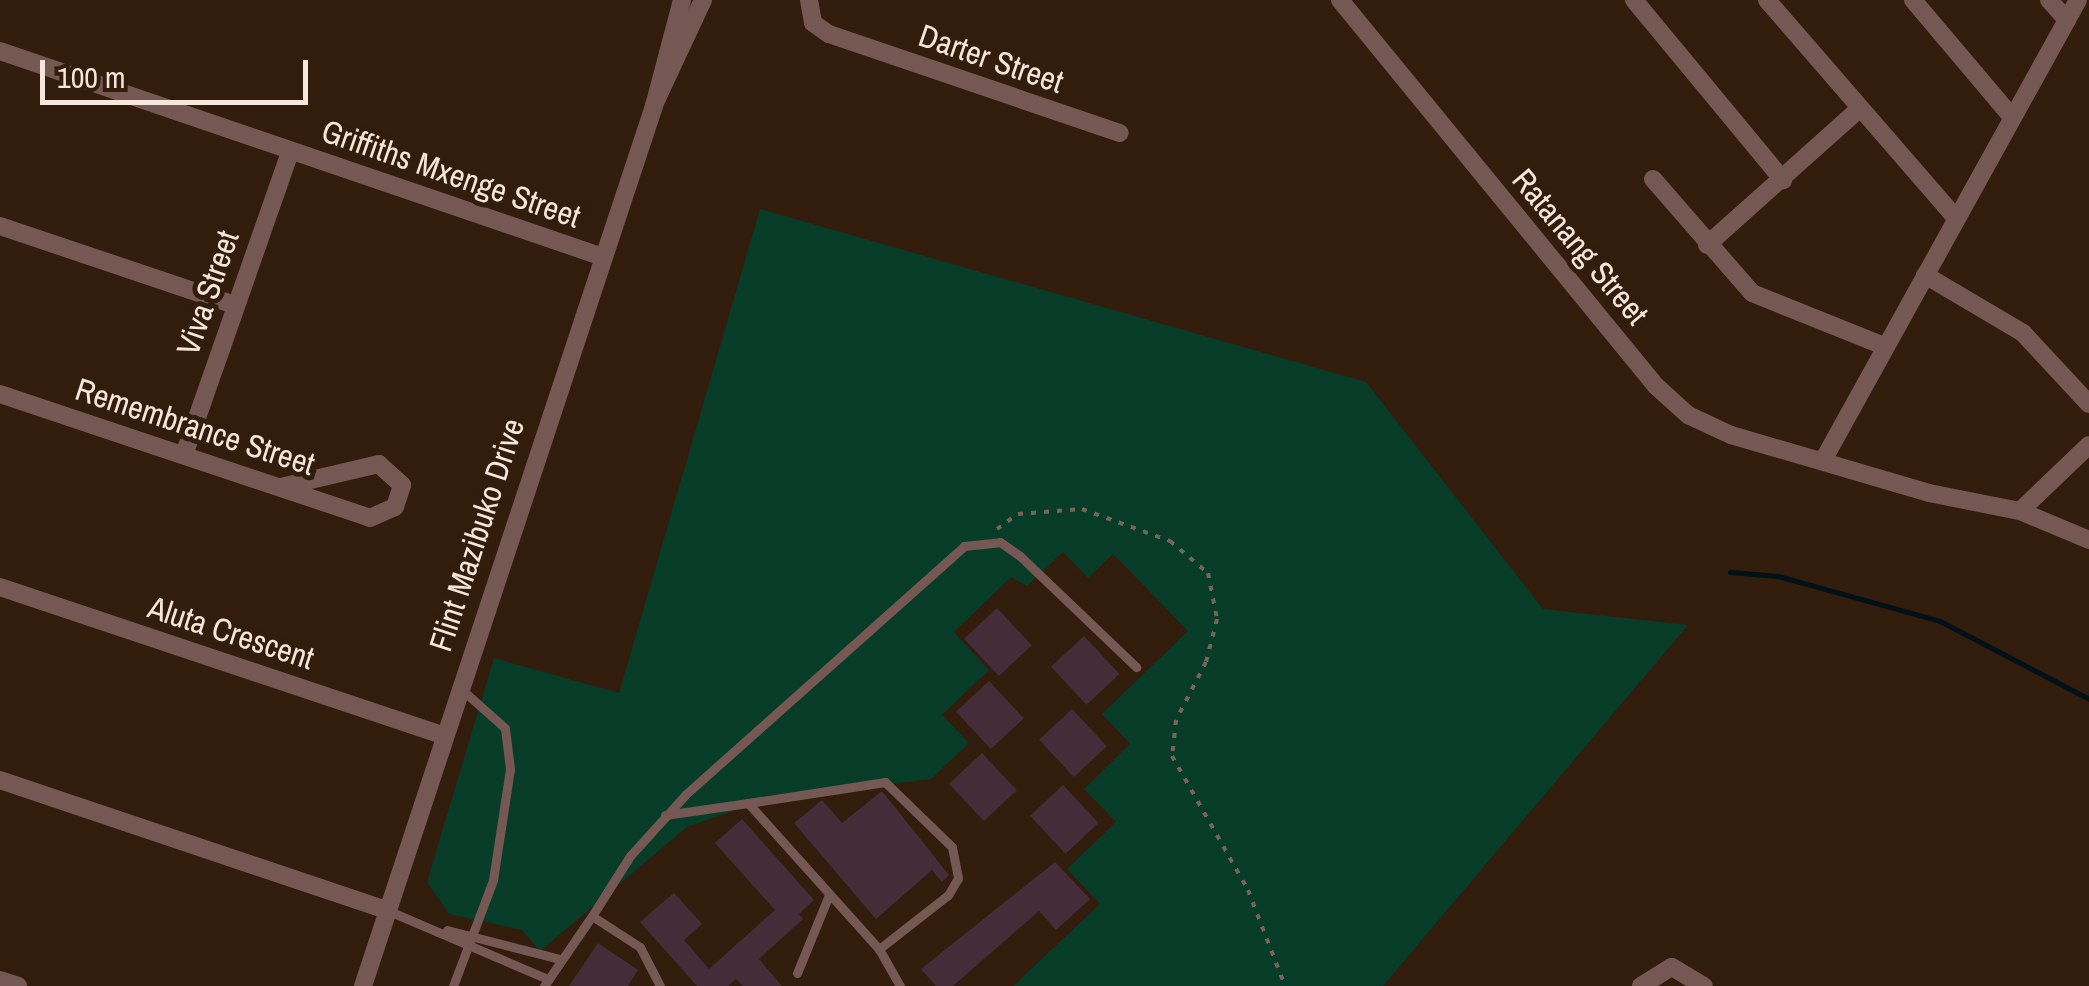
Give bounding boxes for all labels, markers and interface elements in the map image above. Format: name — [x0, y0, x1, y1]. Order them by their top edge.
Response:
street label: Darter Street — [914, 16, 1068, 102]
scale bar — [45, 40, 312, 102]
text: 100 m — [57, 57, 125, 97]
street label: Griffiths Mxenge Street — [317, 112, 585, 236]
street label: Ratanang Street — [1504, 161, 1656, 333]
street label: Viva Street — [169, 226, 247, 360]
street label: Remembrance Street — [70, 370, 320, 484]
street label: Flint Mazibuko Drive — [421, 414, 533, 656]
street label: Aluta Crescent — [143, 588, 319, 678]

